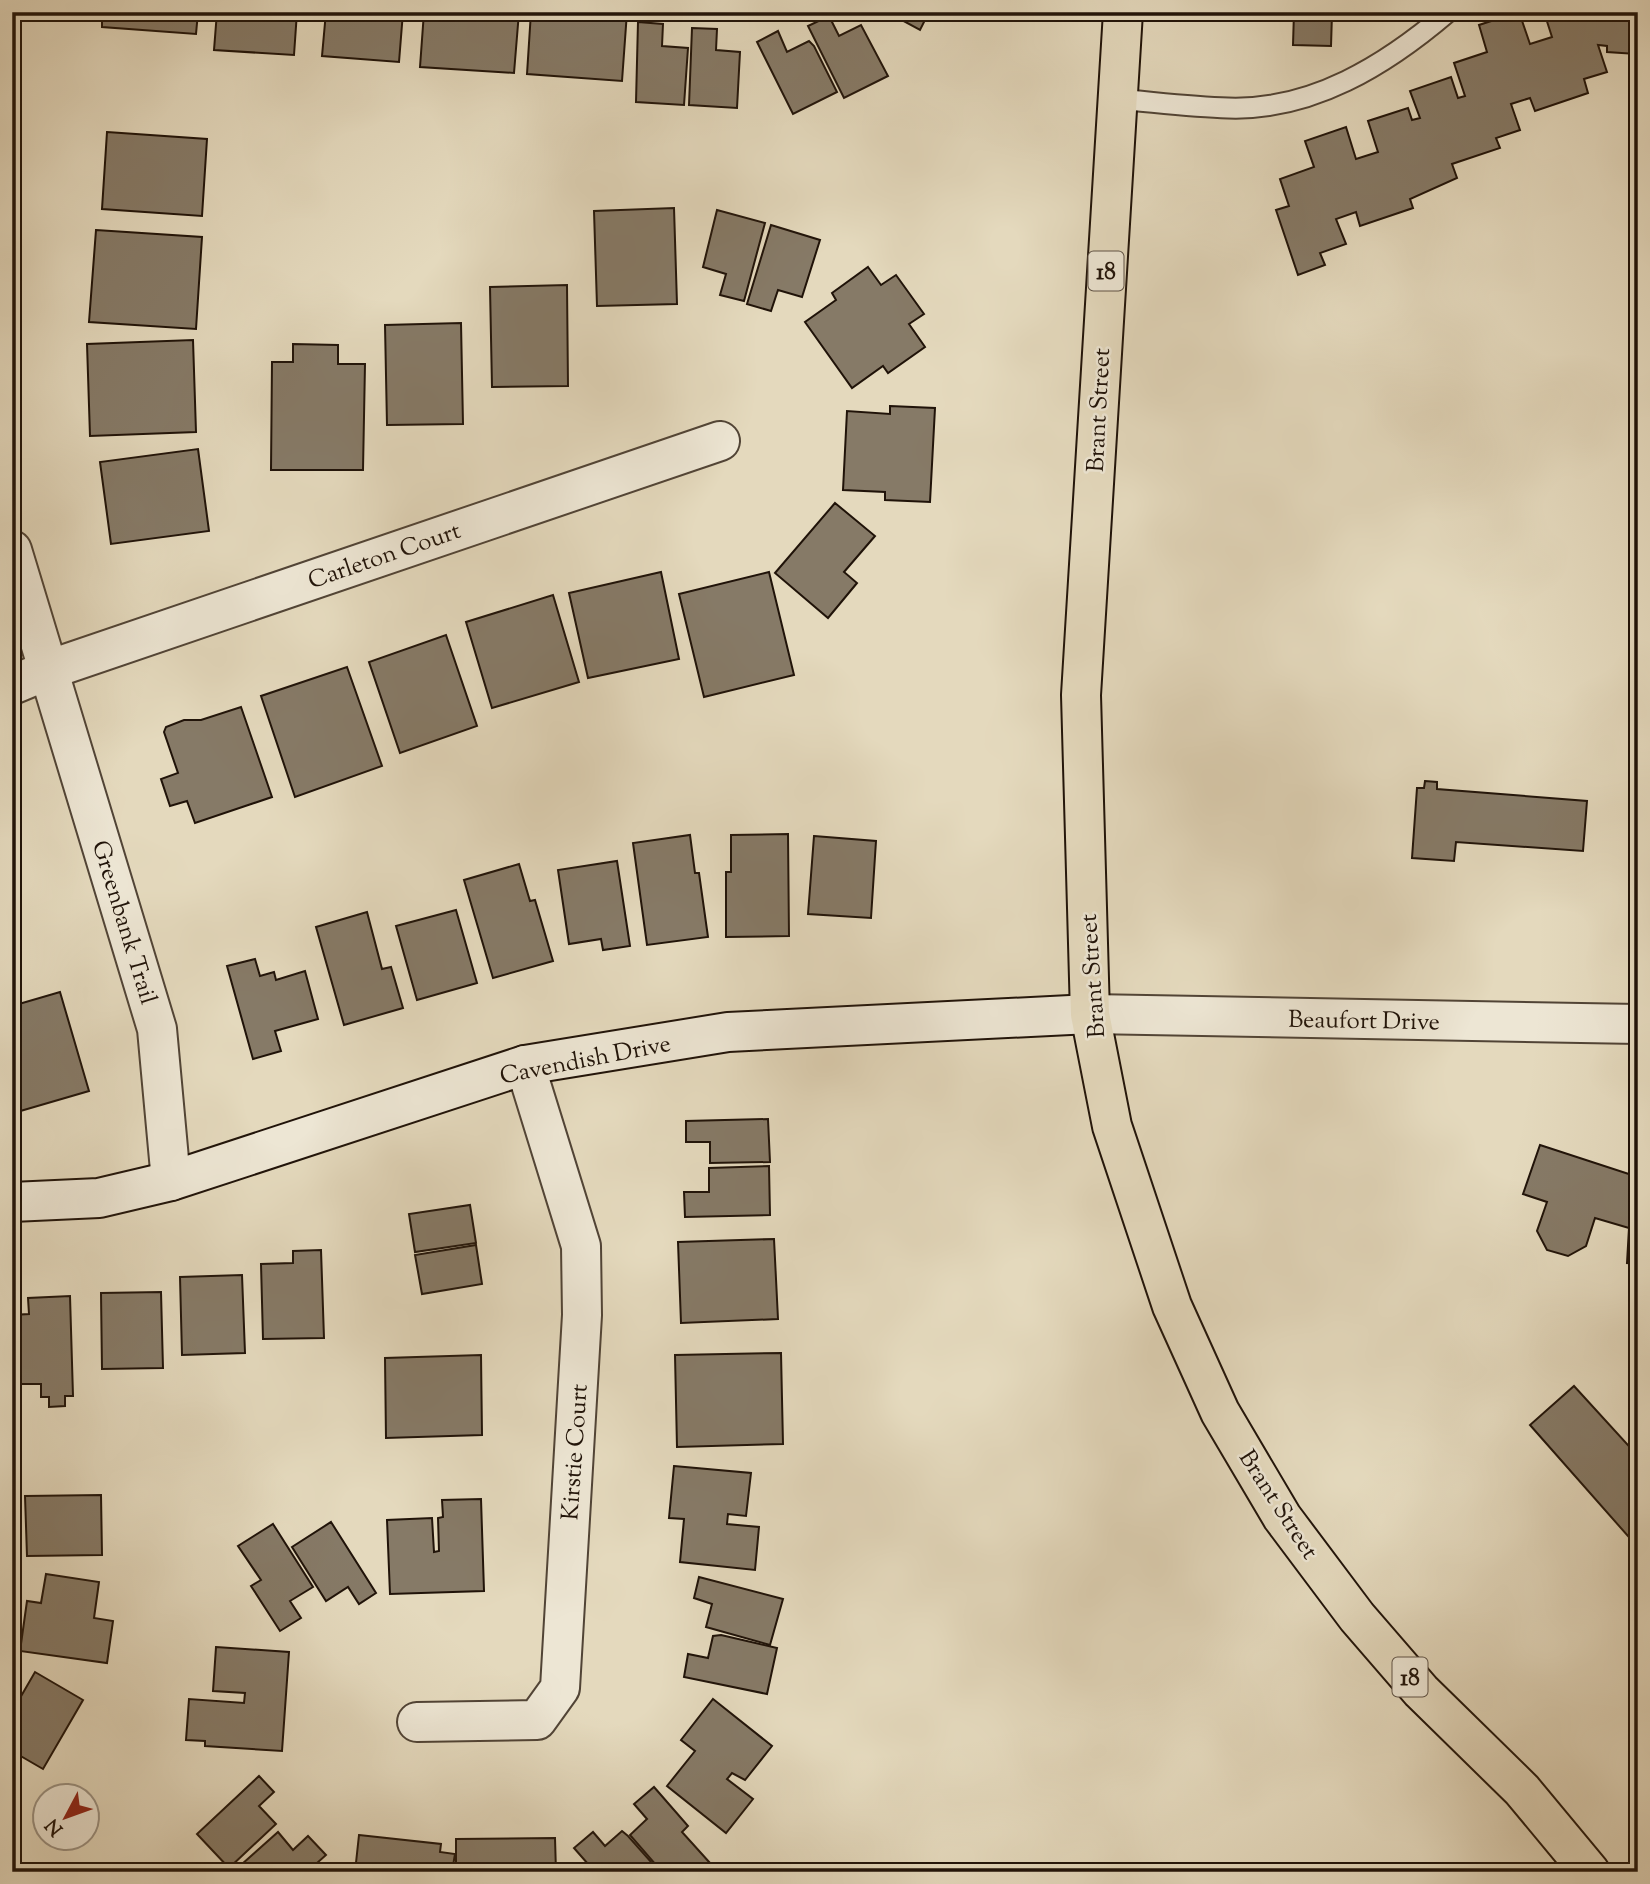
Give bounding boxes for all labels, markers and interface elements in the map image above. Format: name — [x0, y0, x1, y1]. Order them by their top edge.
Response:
road number: 18 — [1088, 252, 1124, 290]
street label: Brant Street — [1080, 347, 1120, 473]
street label: Carleton Court — [304, 515, 466, 599]
street label: Greenbank Trail — [82, 836, 164, 1009]
street label: Brant Street — [1073, 913, 1115, 1039]
street label: Beaufort Drive — [1288, 1004, 1440, 1040]
street label: Cavendish Drive — [497, 1028, 674, 1094]
street label: Kirstie Court — [554, 1383, 598, 1521]
street label: Brant Street — [1229, 1444, 1325, 1567]
road number: 18 — [1392, 1658, 1428, 1696]
north arrow — [32, 1783, 102, 1853]
text: N — [40, 1812, 70, 1841]

